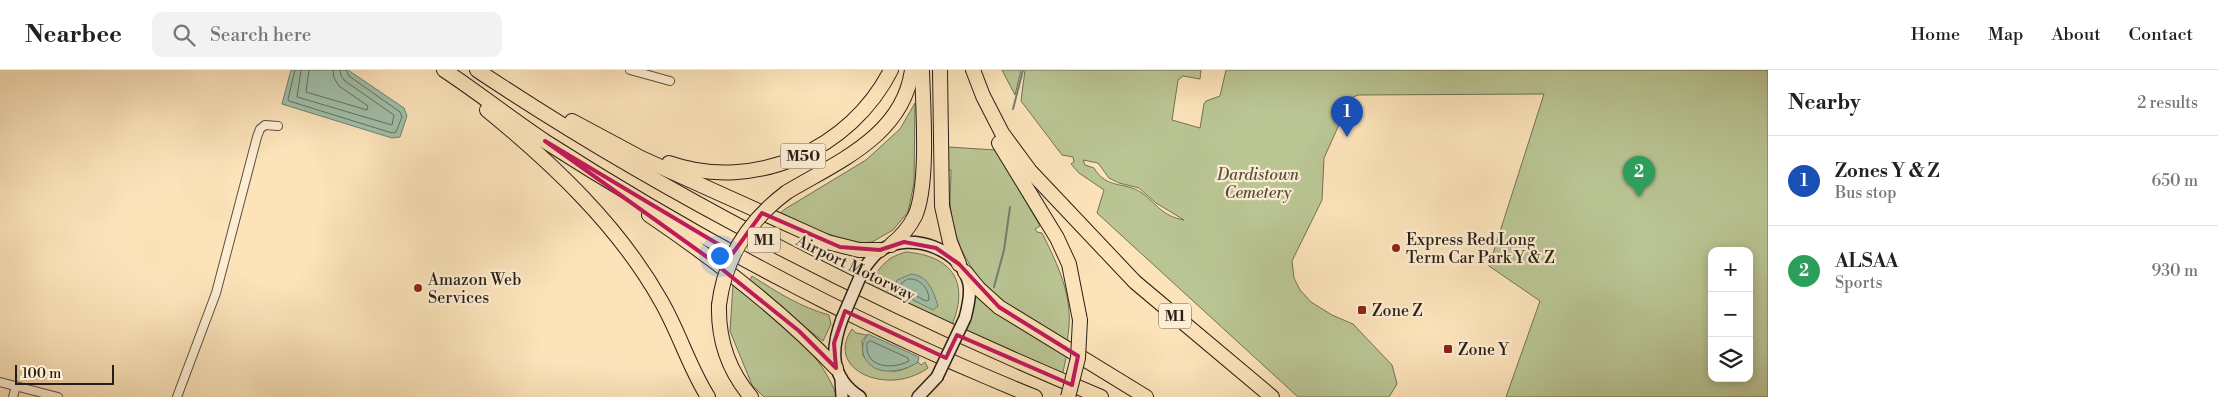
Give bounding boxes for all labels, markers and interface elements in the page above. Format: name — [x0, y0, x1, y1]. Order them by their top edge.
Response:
search box — [152, 12, 502, 57]
text: Nearbee — [25, 20, 122, 50]
icon: search — [170, 21, 198, 49]
text: Search here — [210, 23, 311, 47]
text: Home — [1911, 23, 1960, 46]
text: Map — [1988, 23, 2024, 46]
text: About — [2052, 23, 2101, 46]
text: Contact — [2129, 23, 2193, 46]
text: Nearby — [1788, 90, 1861, 116]
text: 2 results — [2137, 93, 2198, 113]
pin: 1 — [1331, 96, 1363, 137]
road number: M50 — [780, 144, 826, 168]
pin: 2 — [1623, 156, 1655, 197]
text: Zones Y & Z — [1835, 159, 1939, 183]
park label: Dardistown Cemetery — [1216, 165, 1300, 203]
text: 1 — [1800, 171, 1808, 191]
text: 650 m — [2152, 171, 2198, 191]
text: Bus stop — [1835, 183, 1897, 203]
road number: M1 — [748, 228, 780, 252]
street label: Airport Motorway — [792, 230, 919, 305]
place label: Express Red Long Term Car Park Y & Z — [1406, 230, 1555, 268]
marker: Express Red Long Term Car Park Y & Z — [1390, 242, 1402, 254]
your location — [707, 243, 733, 269]
map controls — [1708, 247, 1753, 382]
button: + — [1708, 247, 1753, 292]
text: ALSAA — [1835, 249, 1898, 273]
text: 2 — [1799, 261, 1809, 281]
text: 930 m — [2152, 261, 2198, 281]
place label: Amazon Web Services — [427, 270, 521, 308]
text: Sports — [1835, 273, 1882, 293]
marker: Amazon Web Services — [412, 282, 424, 294]
button: − — [1708, 292, 1753, 337]
place label: Zone Z — [1372, 301, 1423, 321]
road number: M1 — [1159, 304, 1191, 328]
marker: Zone Z — [1356, 304, 1368, 316]
button: layers — [1708, 337, 1753, 382]
place label: Zone Y — [1458, 340, 1510, 360]
marker: Zone Y — [1442, 343, 1454, 355]
scale bar — [15, 362, 114, 385]
text: 100 m — [22, 365, 61, 383]

